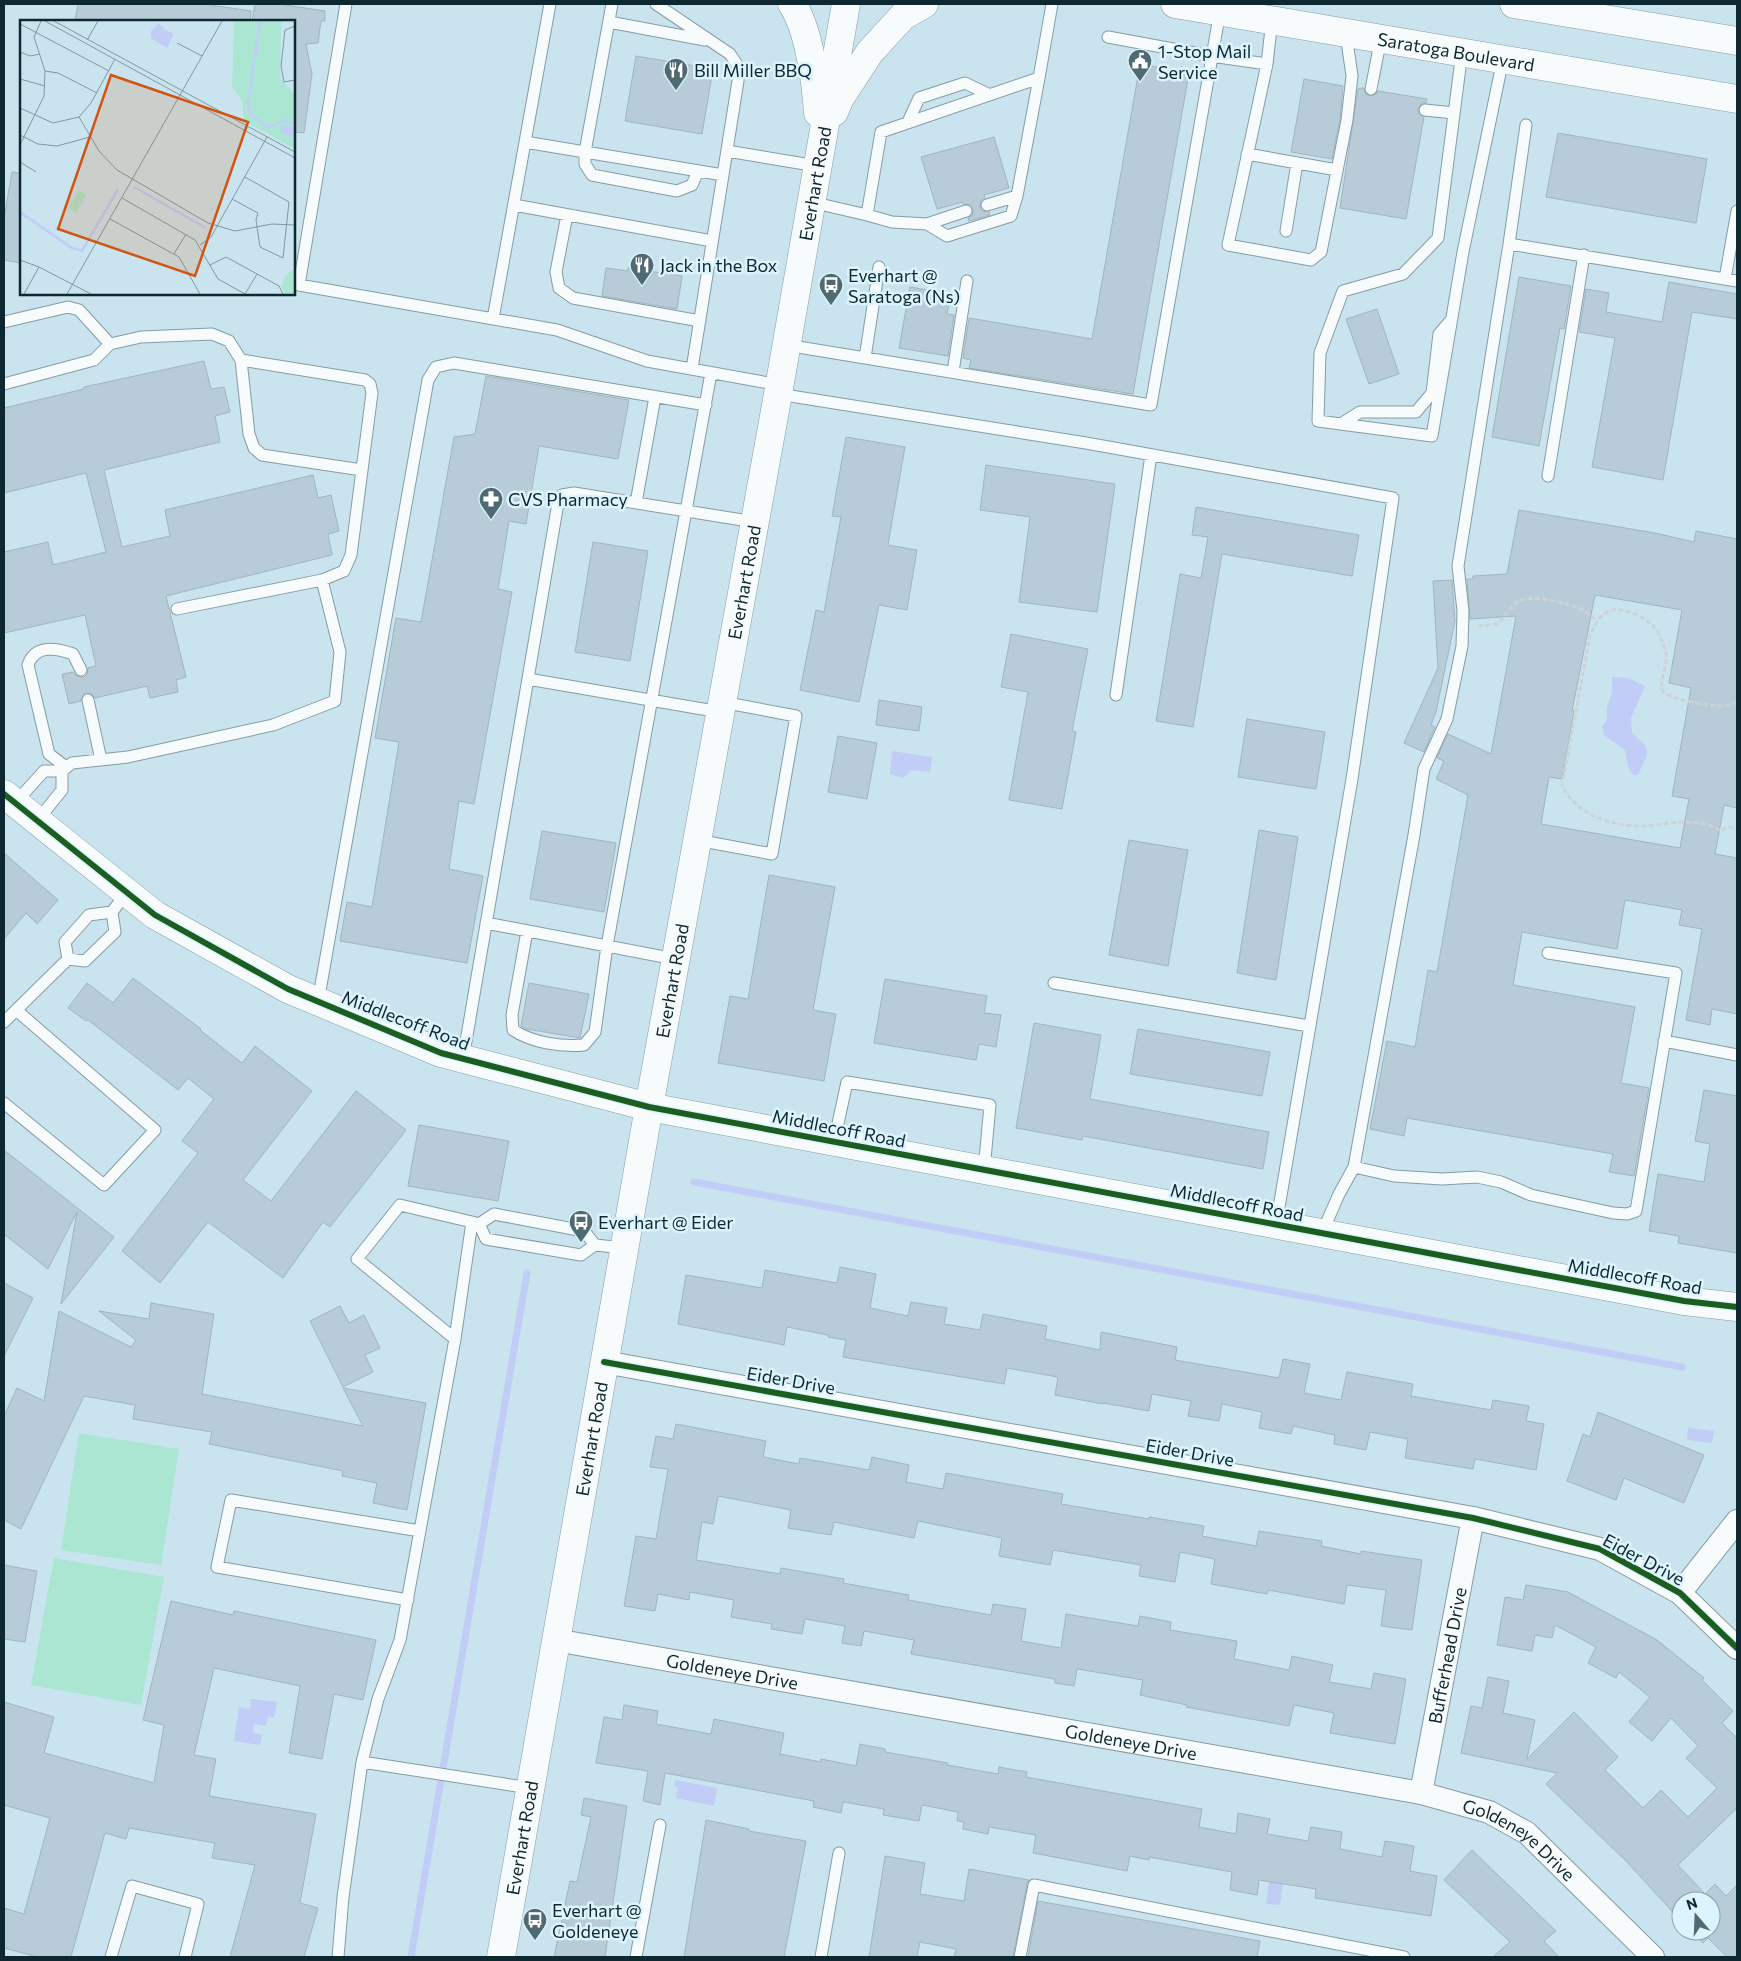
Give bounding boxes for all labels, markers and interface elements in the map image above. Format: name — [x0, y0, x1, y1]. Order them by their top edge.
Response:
inset map — [20, 20, 295, 295]
street label: Saratoga Boulevard — [1376, 27, 1536, 76]
place label: 1-Stop Mail Service — [1158, 40, 1251, 83]
public building icon: 1-Stop Mail Service — [1127, 48, 1153, 82]
restaurant icon: Bill Miller BBQ — [663, 57, 689, 91]
place label: Bill Miller BBQ — [694, 59, 812, 81]
street label: Everhart Road — [794, 125, 835, 243]
restaurant icon: Jack in the Box — [629, 252, 655, 286]
place label: Jack in the Box — [660, 254, 778, 276]
place label: Everhart @ Saratoga (Ns) — [848, 264, 960, 307]
bus stop icon: Everhart @ Saratoga (Ns) — [818, 272, 844, 306]
pharmacy icon: CVS Pharmacy — [478, 486, 504, 520]
place label: CVS Pharmacy — [508, 488, 628, 510]
street label: Everhart Road — [723, 523, 765, 641]
street label: Everhart Road — [651, 922, 693, 1040]
street label: Middlecoff Road — [339, 985, 473, 1055]
street label: Middlecoff Road — [770, 1104, 908, 1152]
street label: Middlecoff Road — [1168, 1178, 1306, 1226]
bus stop icon: Everhart @ Eider — [568, 1209, 594, 1243]
place label: Everhart @ Eider — [598, 1211, 733, 1233]
street label: Middlecoff Road — [1566, 1253, 1704, 1299]
street label: Eider Drive — [745, 1361, 837, 1399]
street label: Everhart Road — [570, 1380, 612, 1498]
street label: Eider Drive — [1144, 1433, 1236, 1471]
street label: Eider Drive — [1599, 1528, 1689, 1590]
street label: Bufferhead Drive — [1423, 1585, 1471, 1725]
street label: Goldeneye Drive — [665, 1649, 800, 1694]
street label: Goldeneye Drive — [1063, 1719, 1199, 1764]
street label: Everhart Road — [501, 1779, 543, 1897]
street label: Goldeneye Drive — [1460, 1794, 1580, 1885]
north arrow — [1671, 1891, 1721, 1941]
text: N — [1684, 1893, 1699, 1913]
place label: Everhart @ Goldeneye — [552, 1899, 642, 1942]
bus stop icon: Everhart @ Goldeneye — [522, 1907, 548, 1941]

